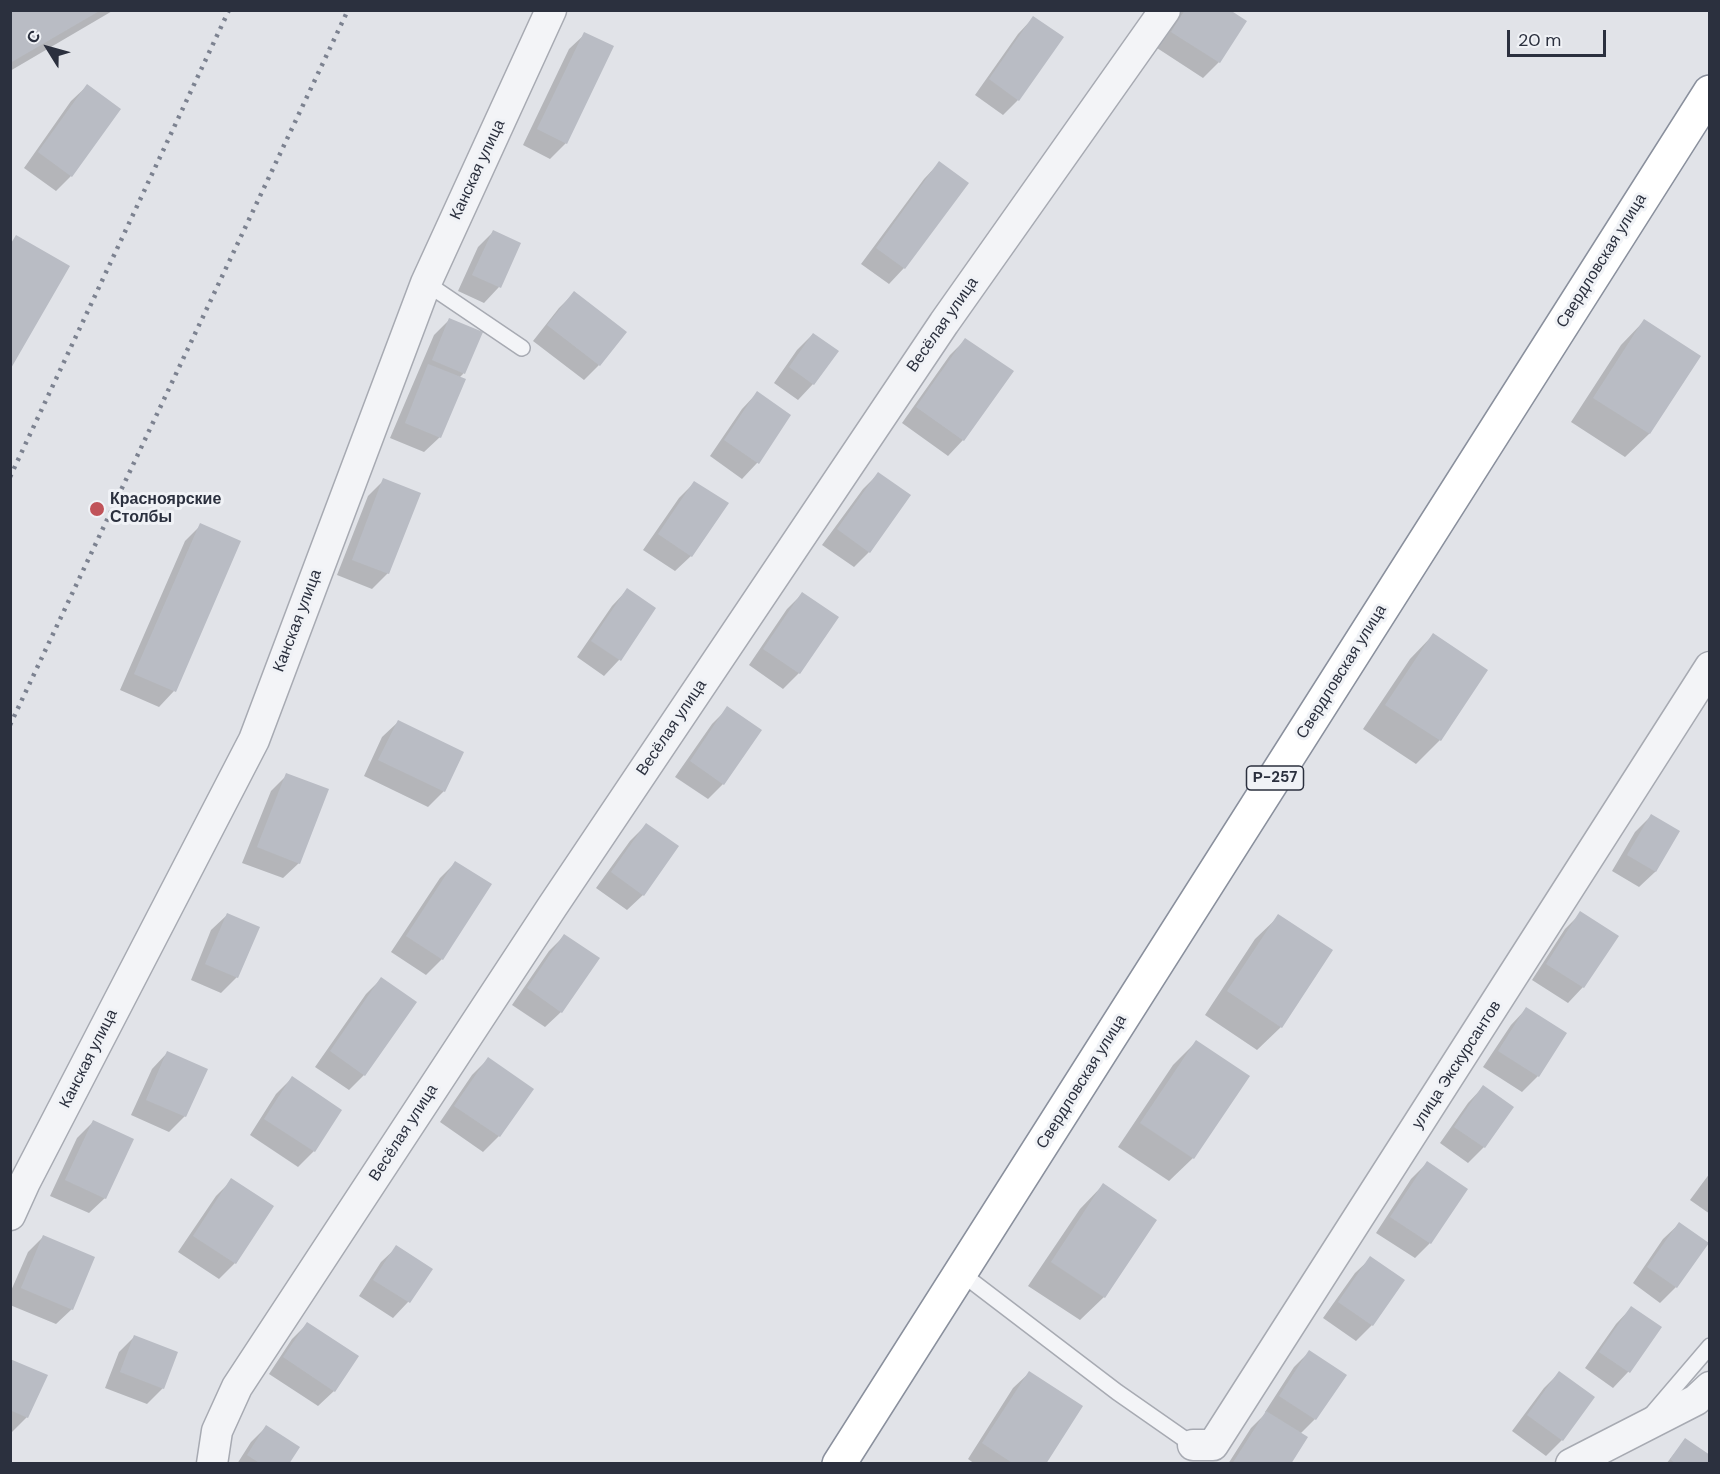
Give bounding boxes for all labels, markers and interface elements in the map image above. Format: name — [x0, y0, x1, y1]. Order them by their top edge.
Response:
north arrow — [18, 18, 78, 78]
scale bar — [1510, 18, 1609, 56]
text: С — [21, 26, 45, 48]
text: 20 m — [1518, 28, 1561, 52]
street label: Канская улица — [446, 117, 510, 223]
street label: Свердловская улица — [1553, 190, 1651, 332]
street label: Весёлая улица — [903, 274, 983, 376]
place label: Красноярские Столбы — [110, 490, 221, 528]
marker: Красноярские Столбы — [88, 500, 106, 518]
street label: Канская улица — [270, 567, 326, 675]
street label: Свердловская улица — [1293, 601, 1391, 743]
street label: Весёлая улица — [633, 676, 711, 780]
road number: Р-257 — [1246, 766, 1304, 790]
street label: улица Экскурсантов — [1408, 997, 1506, 1133]
street label: Канская улица — [56, 1006, 122, 1112]
street label: Свердловская улица — [1033, 1011, 1131, 1153]
street label: Весёлая улица — [366, 1081, 442, 1185]

